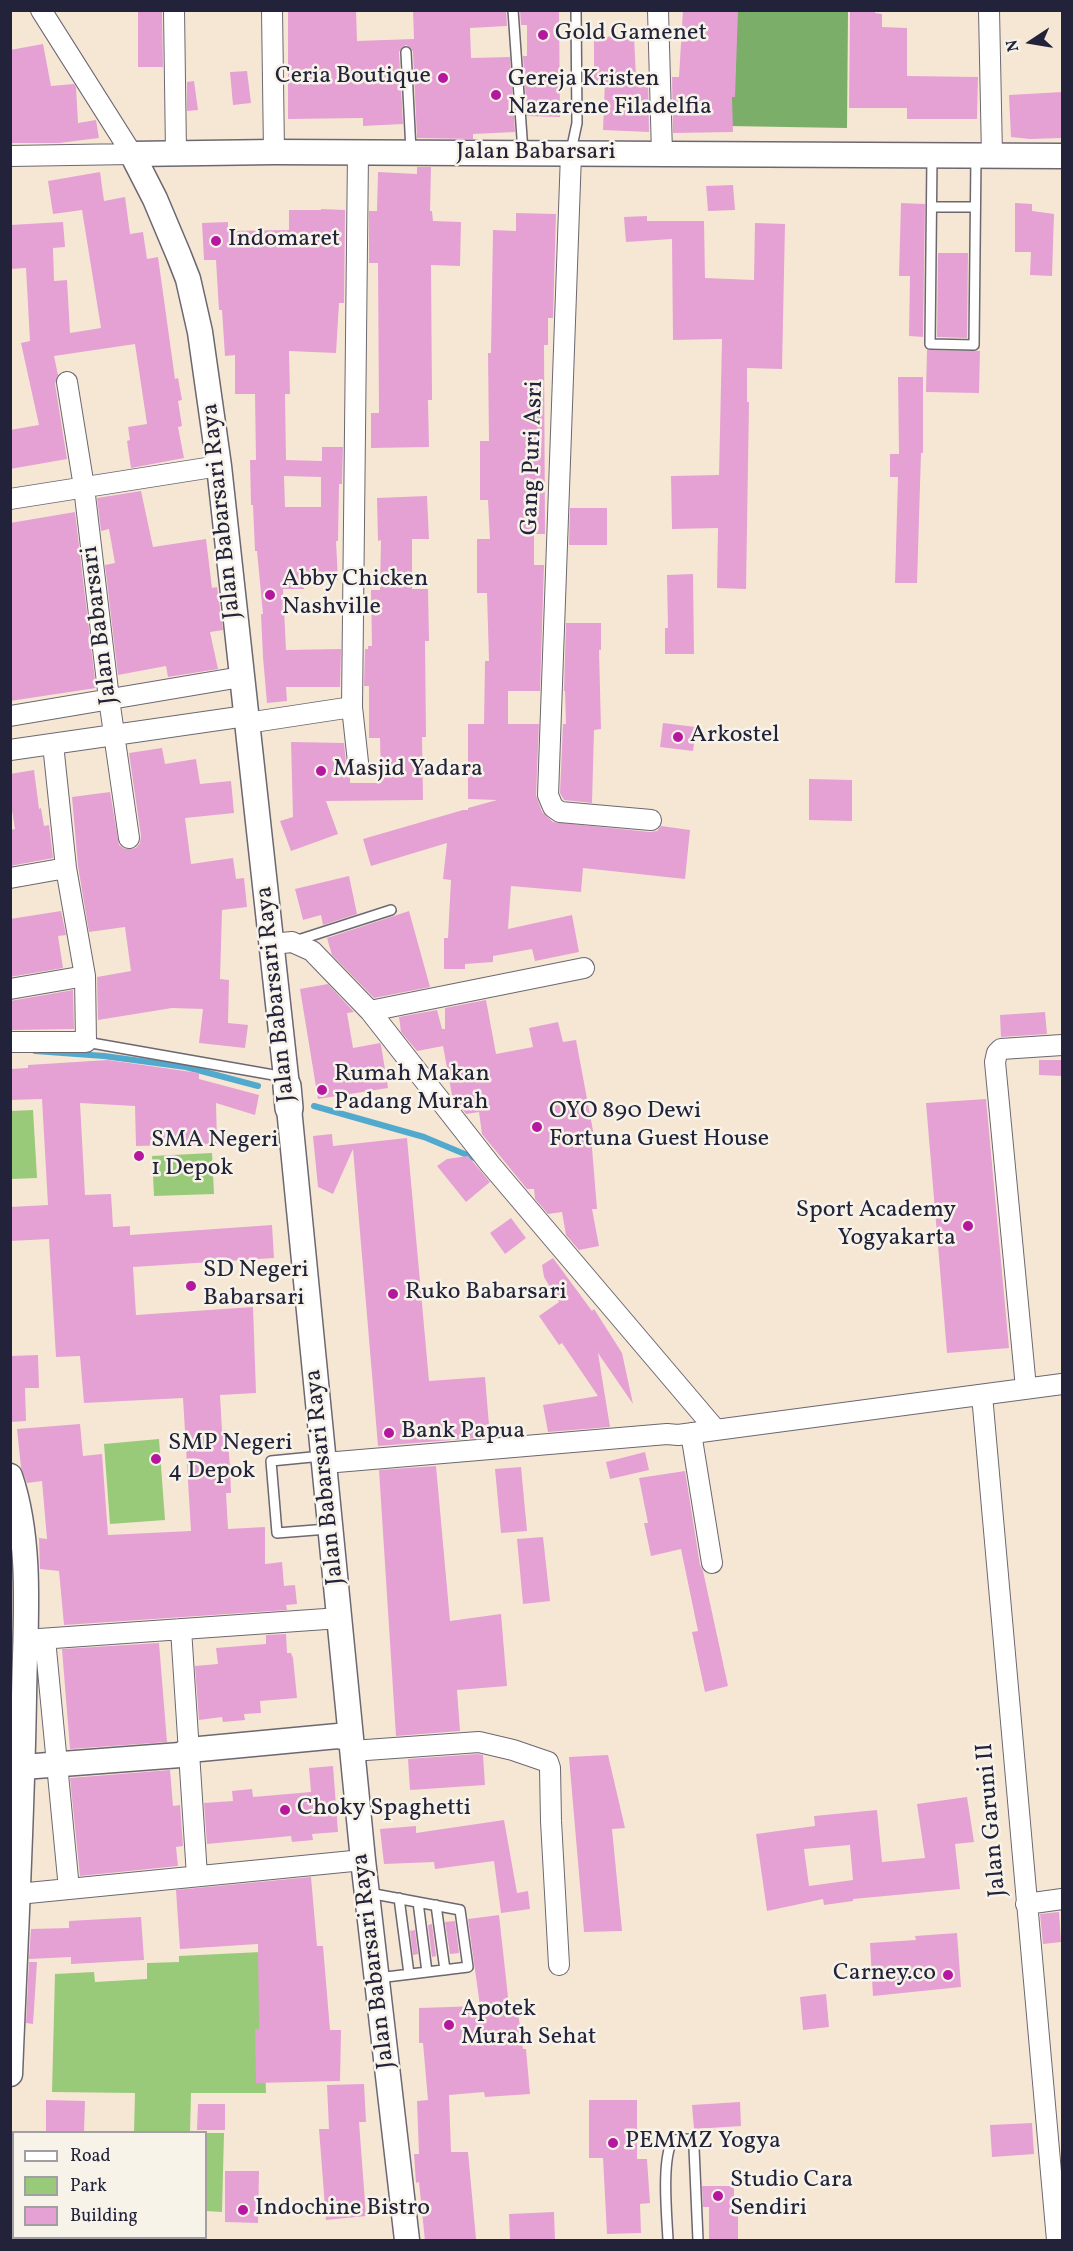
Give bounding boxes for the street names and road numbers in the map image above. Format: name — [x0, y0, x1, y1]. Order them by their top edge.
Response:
street label: Jalan Babarsari — [456, 140, 616, 168]
street label: Gang Puri Asri — [517, 380, 551, 536]
street label: Jalan Babarsari Raya — [197, 402, 249, 620]
street label: Jalan Babarsari — [77, 544, 125, 706]
street label: Jalan Babarsari Raya — [251, 885, 303, 1103]
street label: Jalan Babarsari Raya — [300, 1368, 352, 1586]
street label: Jalan Garuni II — [972, 1742, 1014, 1898]
street label: Jalan Babarsari Raya — [347, 1852, 403, 2070]

